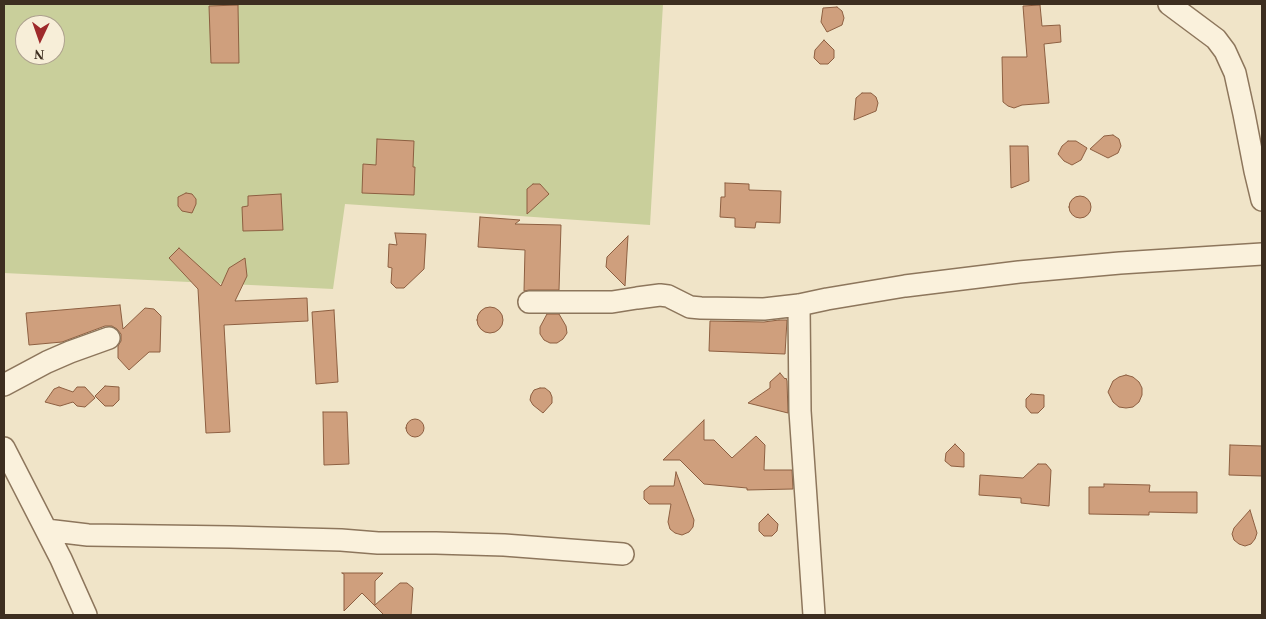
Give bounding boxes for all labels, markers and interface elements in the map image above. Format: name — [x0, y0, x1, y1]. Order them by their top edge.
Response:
north arrow — [15, 15, 65, 65]
text: N — [34, 47, 45, 62]

